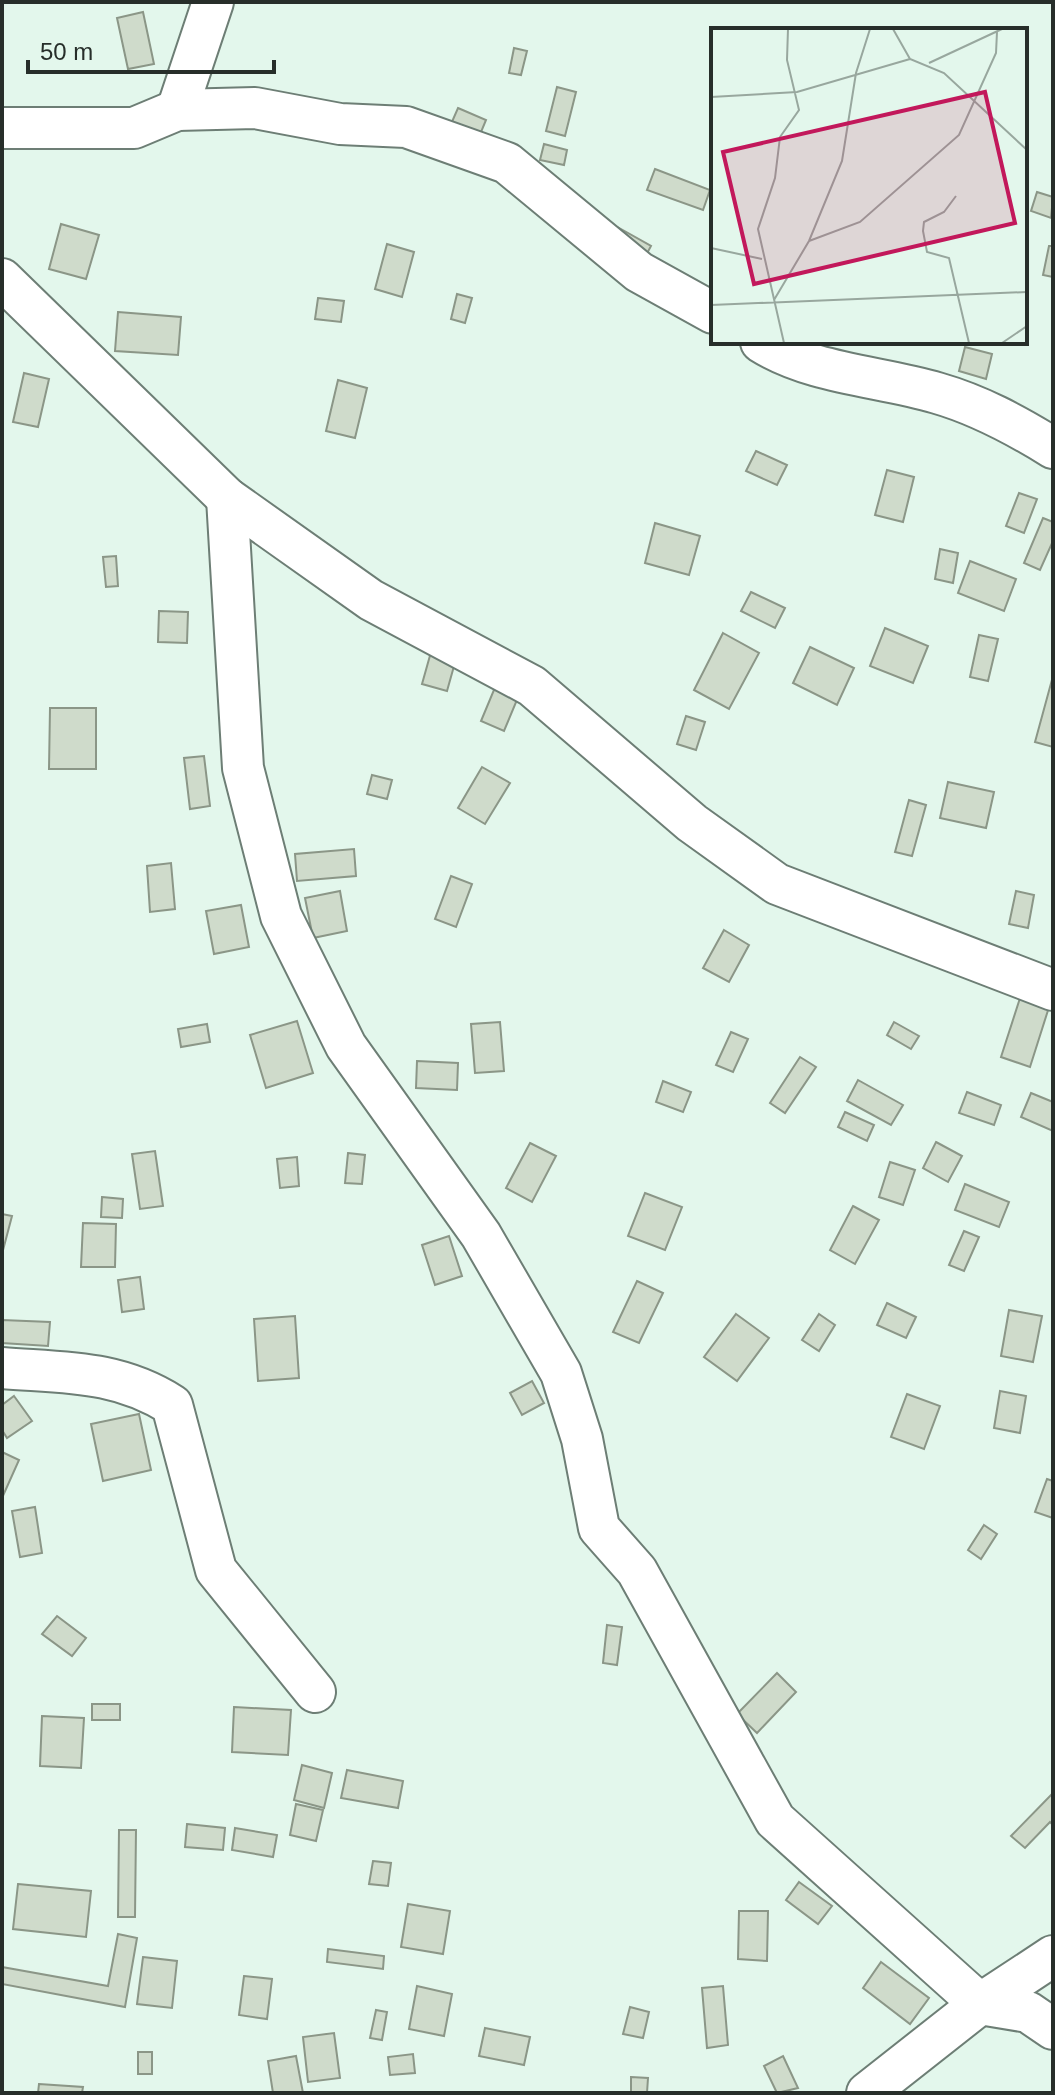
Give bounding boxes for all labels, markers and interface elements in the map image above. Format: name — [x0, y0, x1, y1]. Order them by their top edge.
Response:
scale bar — [28, 24, 274, 74]
inset map — [711, 28, 1027, 344]
text: 50 m — [40, 38, 93, 65]

